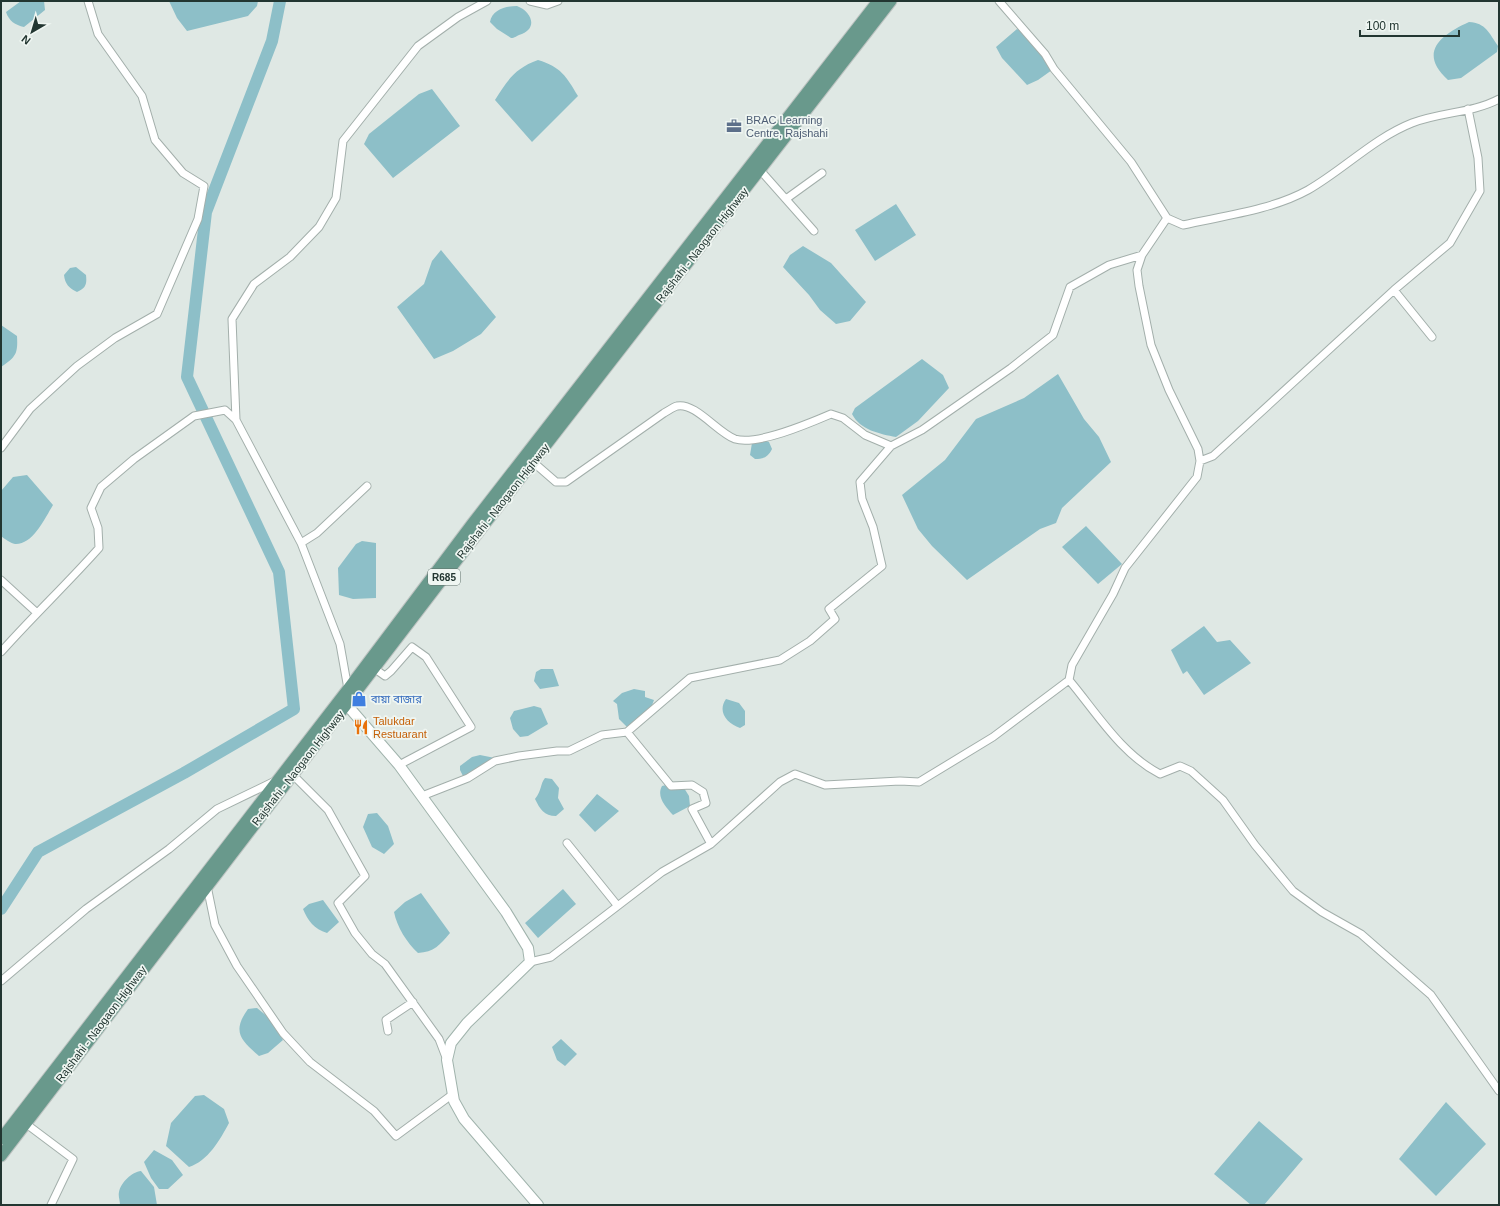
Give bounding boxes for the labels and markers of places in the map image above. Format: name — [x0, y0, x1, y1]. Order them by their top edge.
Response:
place label: BRAC Learning Centre, Rajshahi — [746, 114, 828, 139]
office icon: BRAC Learning Centre, Rajshahi — [725, 117, 743, 135]
shop icon: বায়া বাজার — [350, 690, 368, 708]
place label: বায়া বাজার — [370, 693, 422, 705]
place label: Talukdar Restuarant — [373, 715, 427, 740]
restaurant icon: Talukdar Restuarant — [352, 718, 370, 736]

